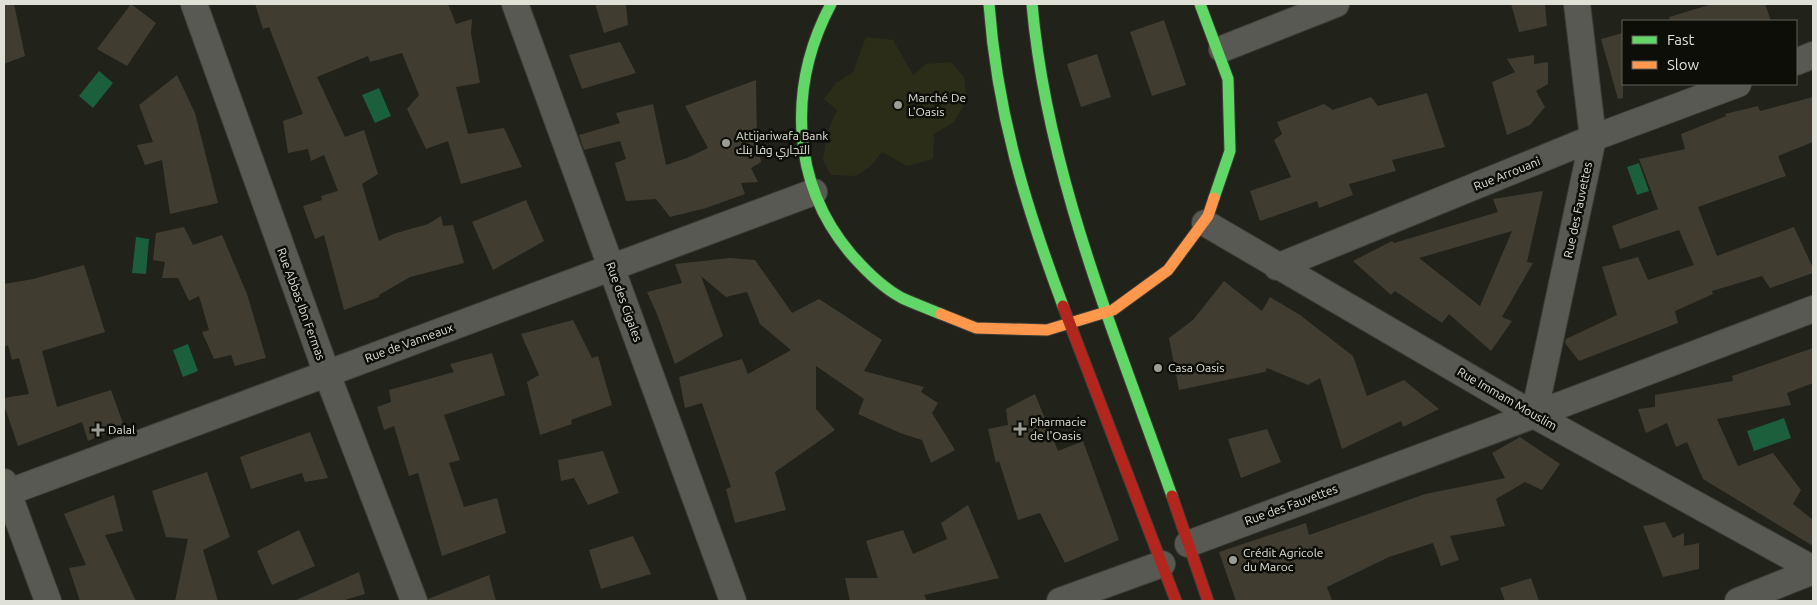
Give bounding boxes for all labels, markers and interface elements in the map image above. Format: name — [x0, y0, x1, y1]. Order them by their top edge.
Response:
legend — [1622, 20, 1797, 85]
text: Fast — [1667, 31, 1695, 48]
text: Slow — [1667, 56, 1700, 73]
place label: Marché De L'Oasis — [908, 91, 966, 118]
marker: Marché De L'Oasis — [892, 99, 904, 111]
place label: Attijariwafa Bank التجاري وفا بنك — [736, 129, 828, 160]
marker: Attijariwafa Bank التجاري وفا بنك — [720, 137, 732, 149]
street label: Rue Arrouani — [1472, 154, 1542, 193]
street label: Rue des Fauvettes — [1561, 161, 1594, 259]
street label: Rue Abbas Ibn Fermas — [275, 246, 328, 362]
street label: Rue des Cigales — [604, 260, 645, 343]
street label: Rue de Vanneaux — [363, 321, 455, 365]
place label: Casa Oasis — [1168, 361, 1224, 374]
marker: Casa Oasis — [1152, 362, 1164, 374]
street label: Rue Immam Mouslim — [1455, 365, 1559, 432]
place label: Pharmacie de l'Oasis — [1030, 415, 1086, 442]
place label: Dalal — [108, 423, 135, 436]
marker: Pharmacie de l'Oasis — [1014, 423, 1026, 435]
marker: Dalal — [92, 424, 104, 436]
street label: Rue des Fauvettes — [1243, 482, 1339, 527]
place label: Crédit Agricole du Maroc — [1243, 546, 1323, 573]
marker: Crédit Agricole du Maroc — [1227, 554, 1239, 566]

